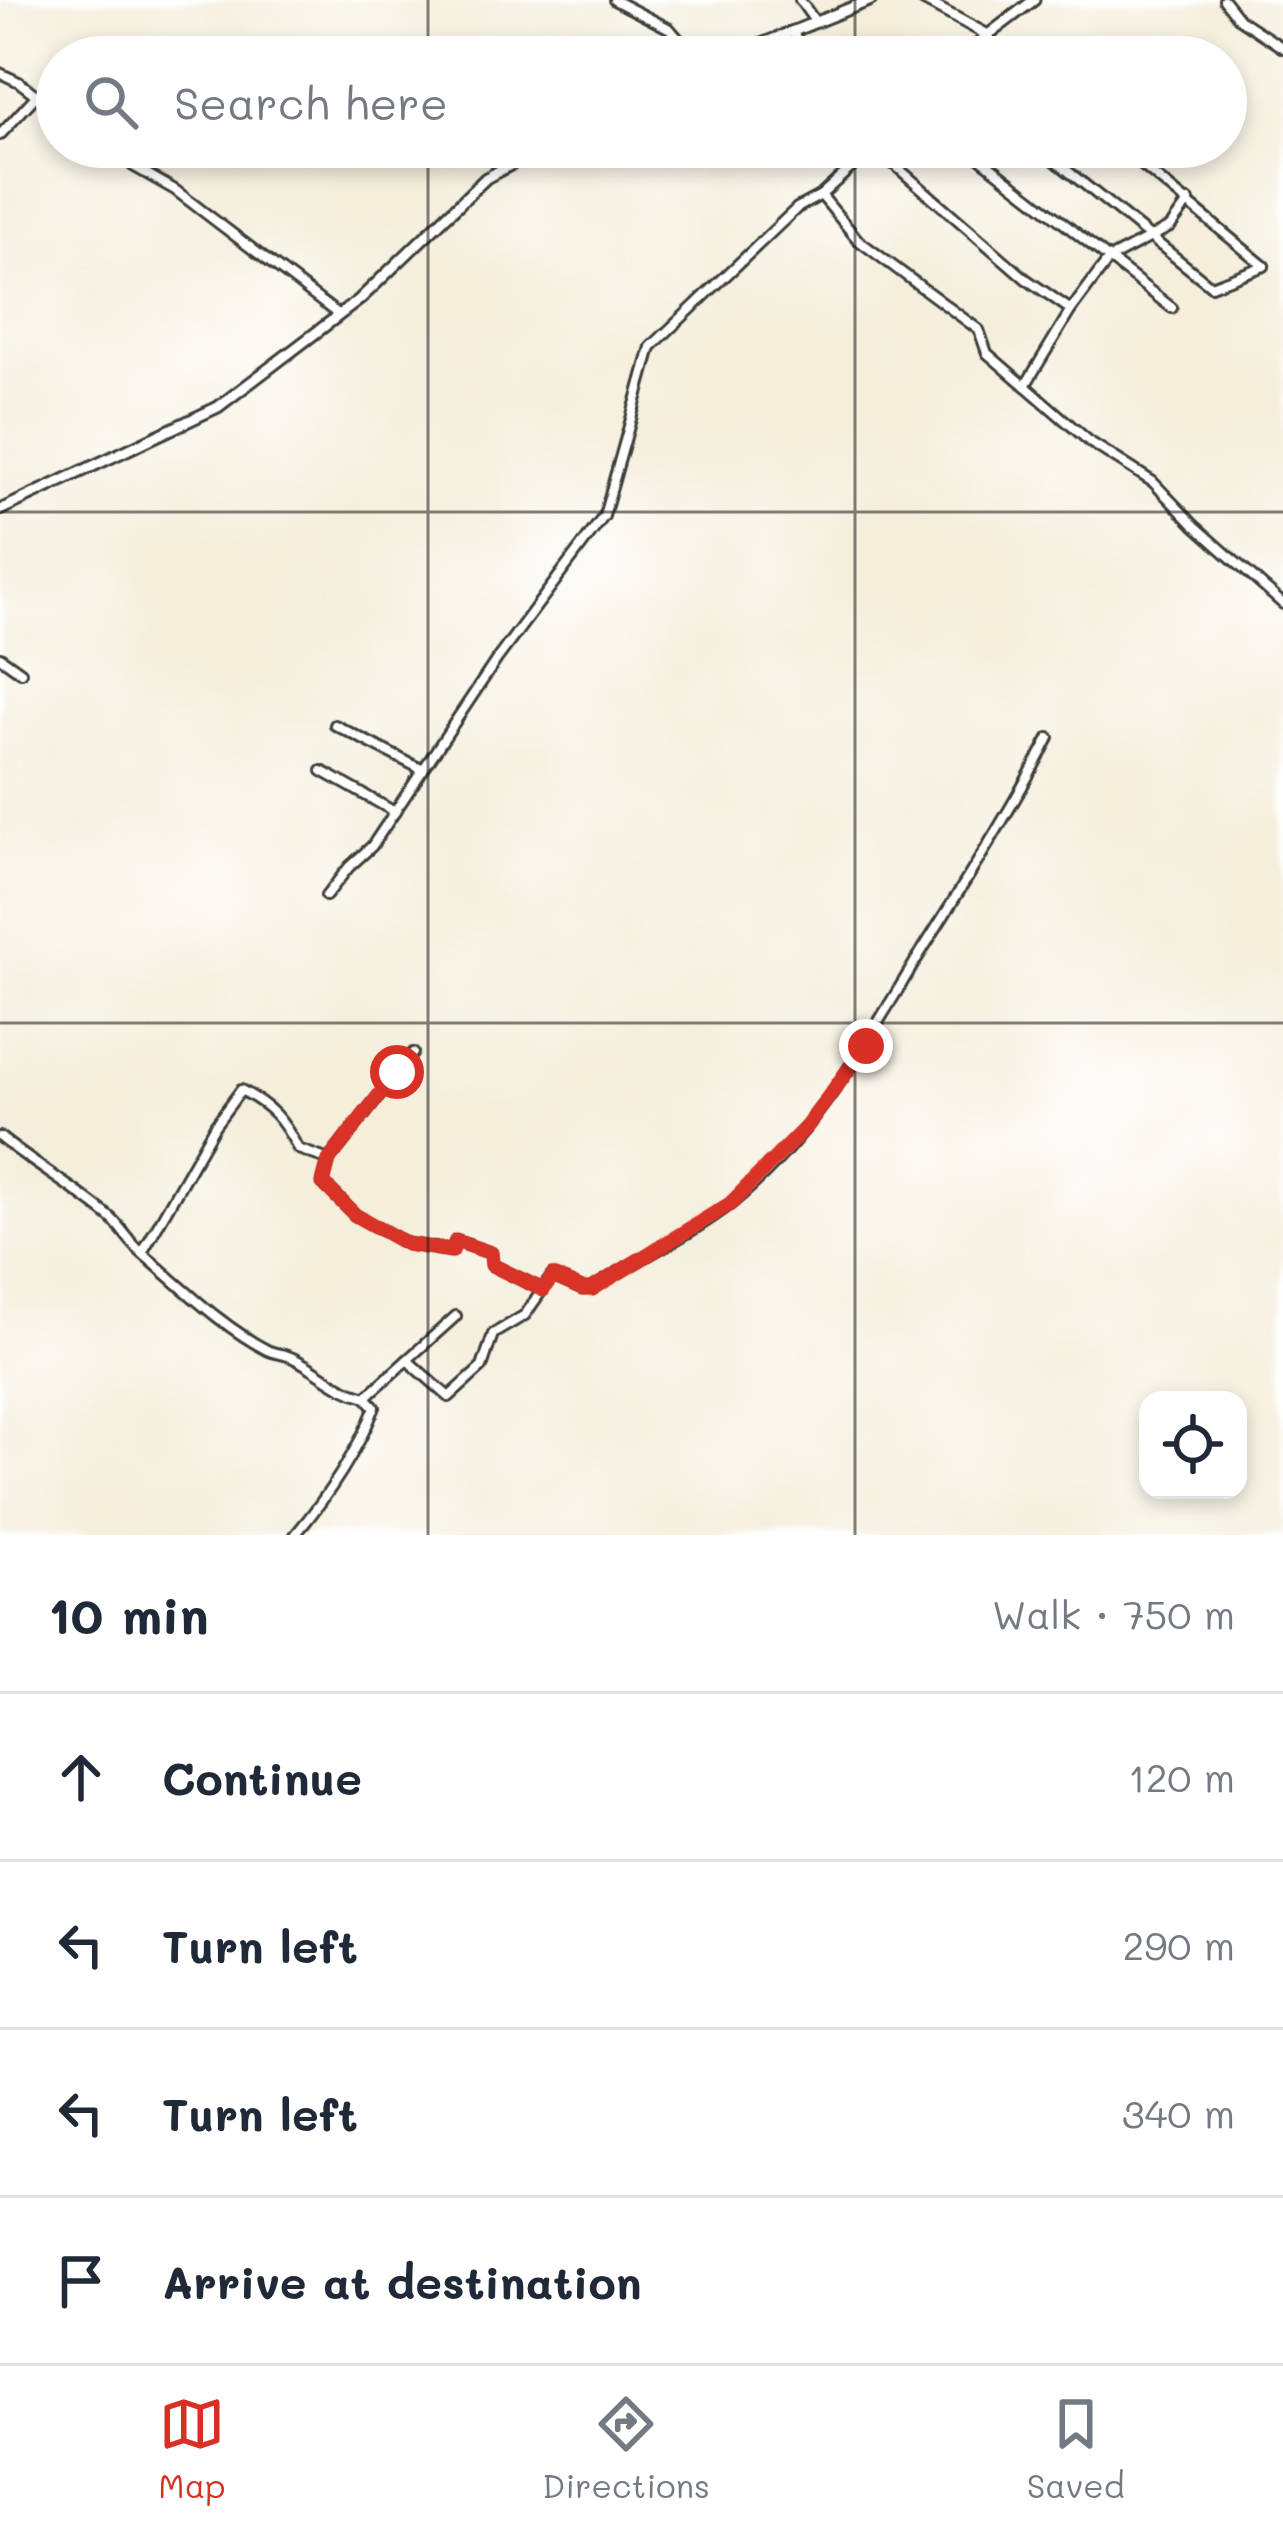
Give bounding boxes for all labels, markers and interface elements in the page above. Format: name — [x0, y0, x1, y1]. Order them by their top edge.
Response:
search box — [36, 36, 1247, 168]
icon: search — [78, 69, 144, 135]
text: Search here — [174, 73, 448, 131]
route end — [839, 1019, 893, 1073]
route start — [370, 1045, 424, 1099]
map controls — [1139, 1391, 1247, 1499]
button: locate — [1139, 1391, 1247, 1499]
text: 10 min — [48, 1580, 209, 1647]
text: Walk · 750 m — [992, 1588, 1235, 1639]
icon: ahead — [48, 1744, 114, 1810]
text: Continue — [162, 1748, 362, 1806]
text: 120 m — [1128, 1751, 1235, 1802]
icon: left — [48, 1912, 114, 1978]
text: Turn left — [162, 1916, 358, 1974]
text: 290 m — [1123, 1919, 1235, 1970]
icon: left — [48, 2080, 114, 2146]
text: Turn left — [162, 2084, 358, 2142]
text: 340 m — [1122, 2087, 1235, 2138]
icon: arrive — [48, 2248, 114, 2314]
text: Arrive at destination — [162, 2252, 642, 2310]
tab: Map — [158, 2391, 226, 2506]
tab: Directions — [542, 2391, 710, 2506]
tab: Saved — [1027, 2391, 1125, 2506]

